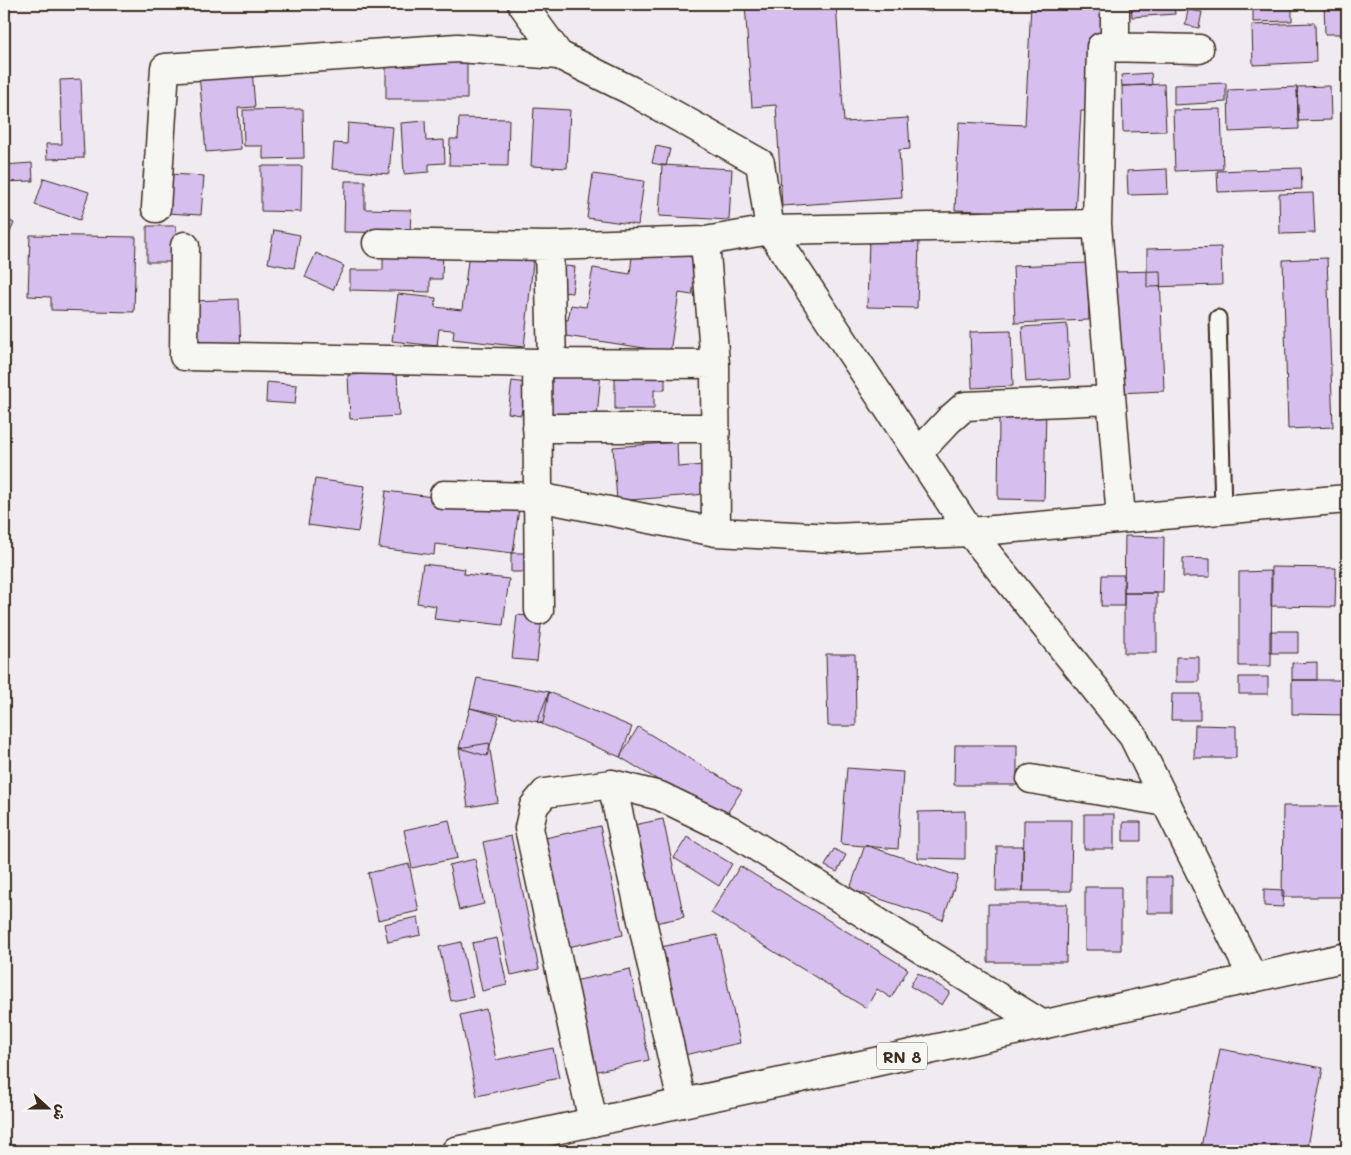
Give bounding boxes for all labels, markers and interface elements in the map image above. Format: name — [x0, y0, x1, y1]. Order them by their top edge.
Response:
road number: RN 8 — [877, 1042, 927, 1070]
north arrow — [22, 1082, 72, 1132]
text: ش — [49, 1102, 72, 1123]

